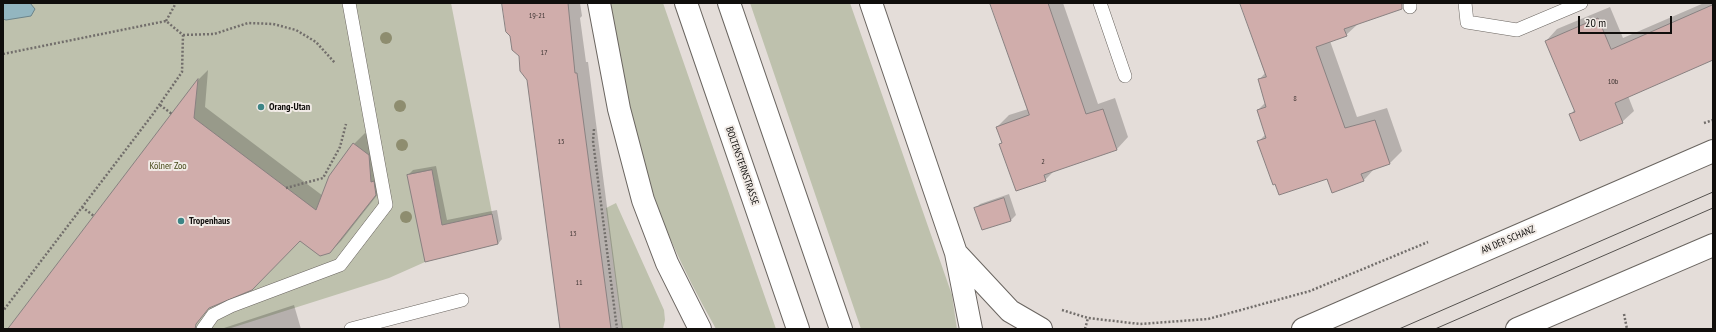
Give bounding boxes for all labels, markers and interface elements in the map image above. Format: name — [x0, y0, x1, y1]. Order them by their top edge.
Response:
scale bar — [1580, 8, 1674, 34]
house number: 19-21 — [529, 11, 545, 21]
text: 20 m — [1585, 15, 1606, 30]
house number: 17 — [540, 48, 548, 58]
house number: 10b — [1608, 77, 1618, 87]
house number: 8 — [1293, 94, 1297, 104]
place label: Orang-Utan — [269, 101, 310, 113]
marker: Orang-Utan — [256, 102, 266, 112]
street label: BOLTENSTERNSTRASSE — [723, 125, 761, 207]
house number: 15 — [557, 137, 565, 147]
house number: 2 — [1041, 157, 1045, 167]
park label: Kölner Zoo — [149, 160, 187, 172]
place label: Tropenhaus — [189, 215, 230, 227]
marker: Tropenhaus — [176, 216, 186, 226]
street label: AN DER SCHANZ — [1479, 223, 1537, 257]
house number: 13 — [569, 229, 577, 239]
house number: 11 — [575, 278, 583, 288]

